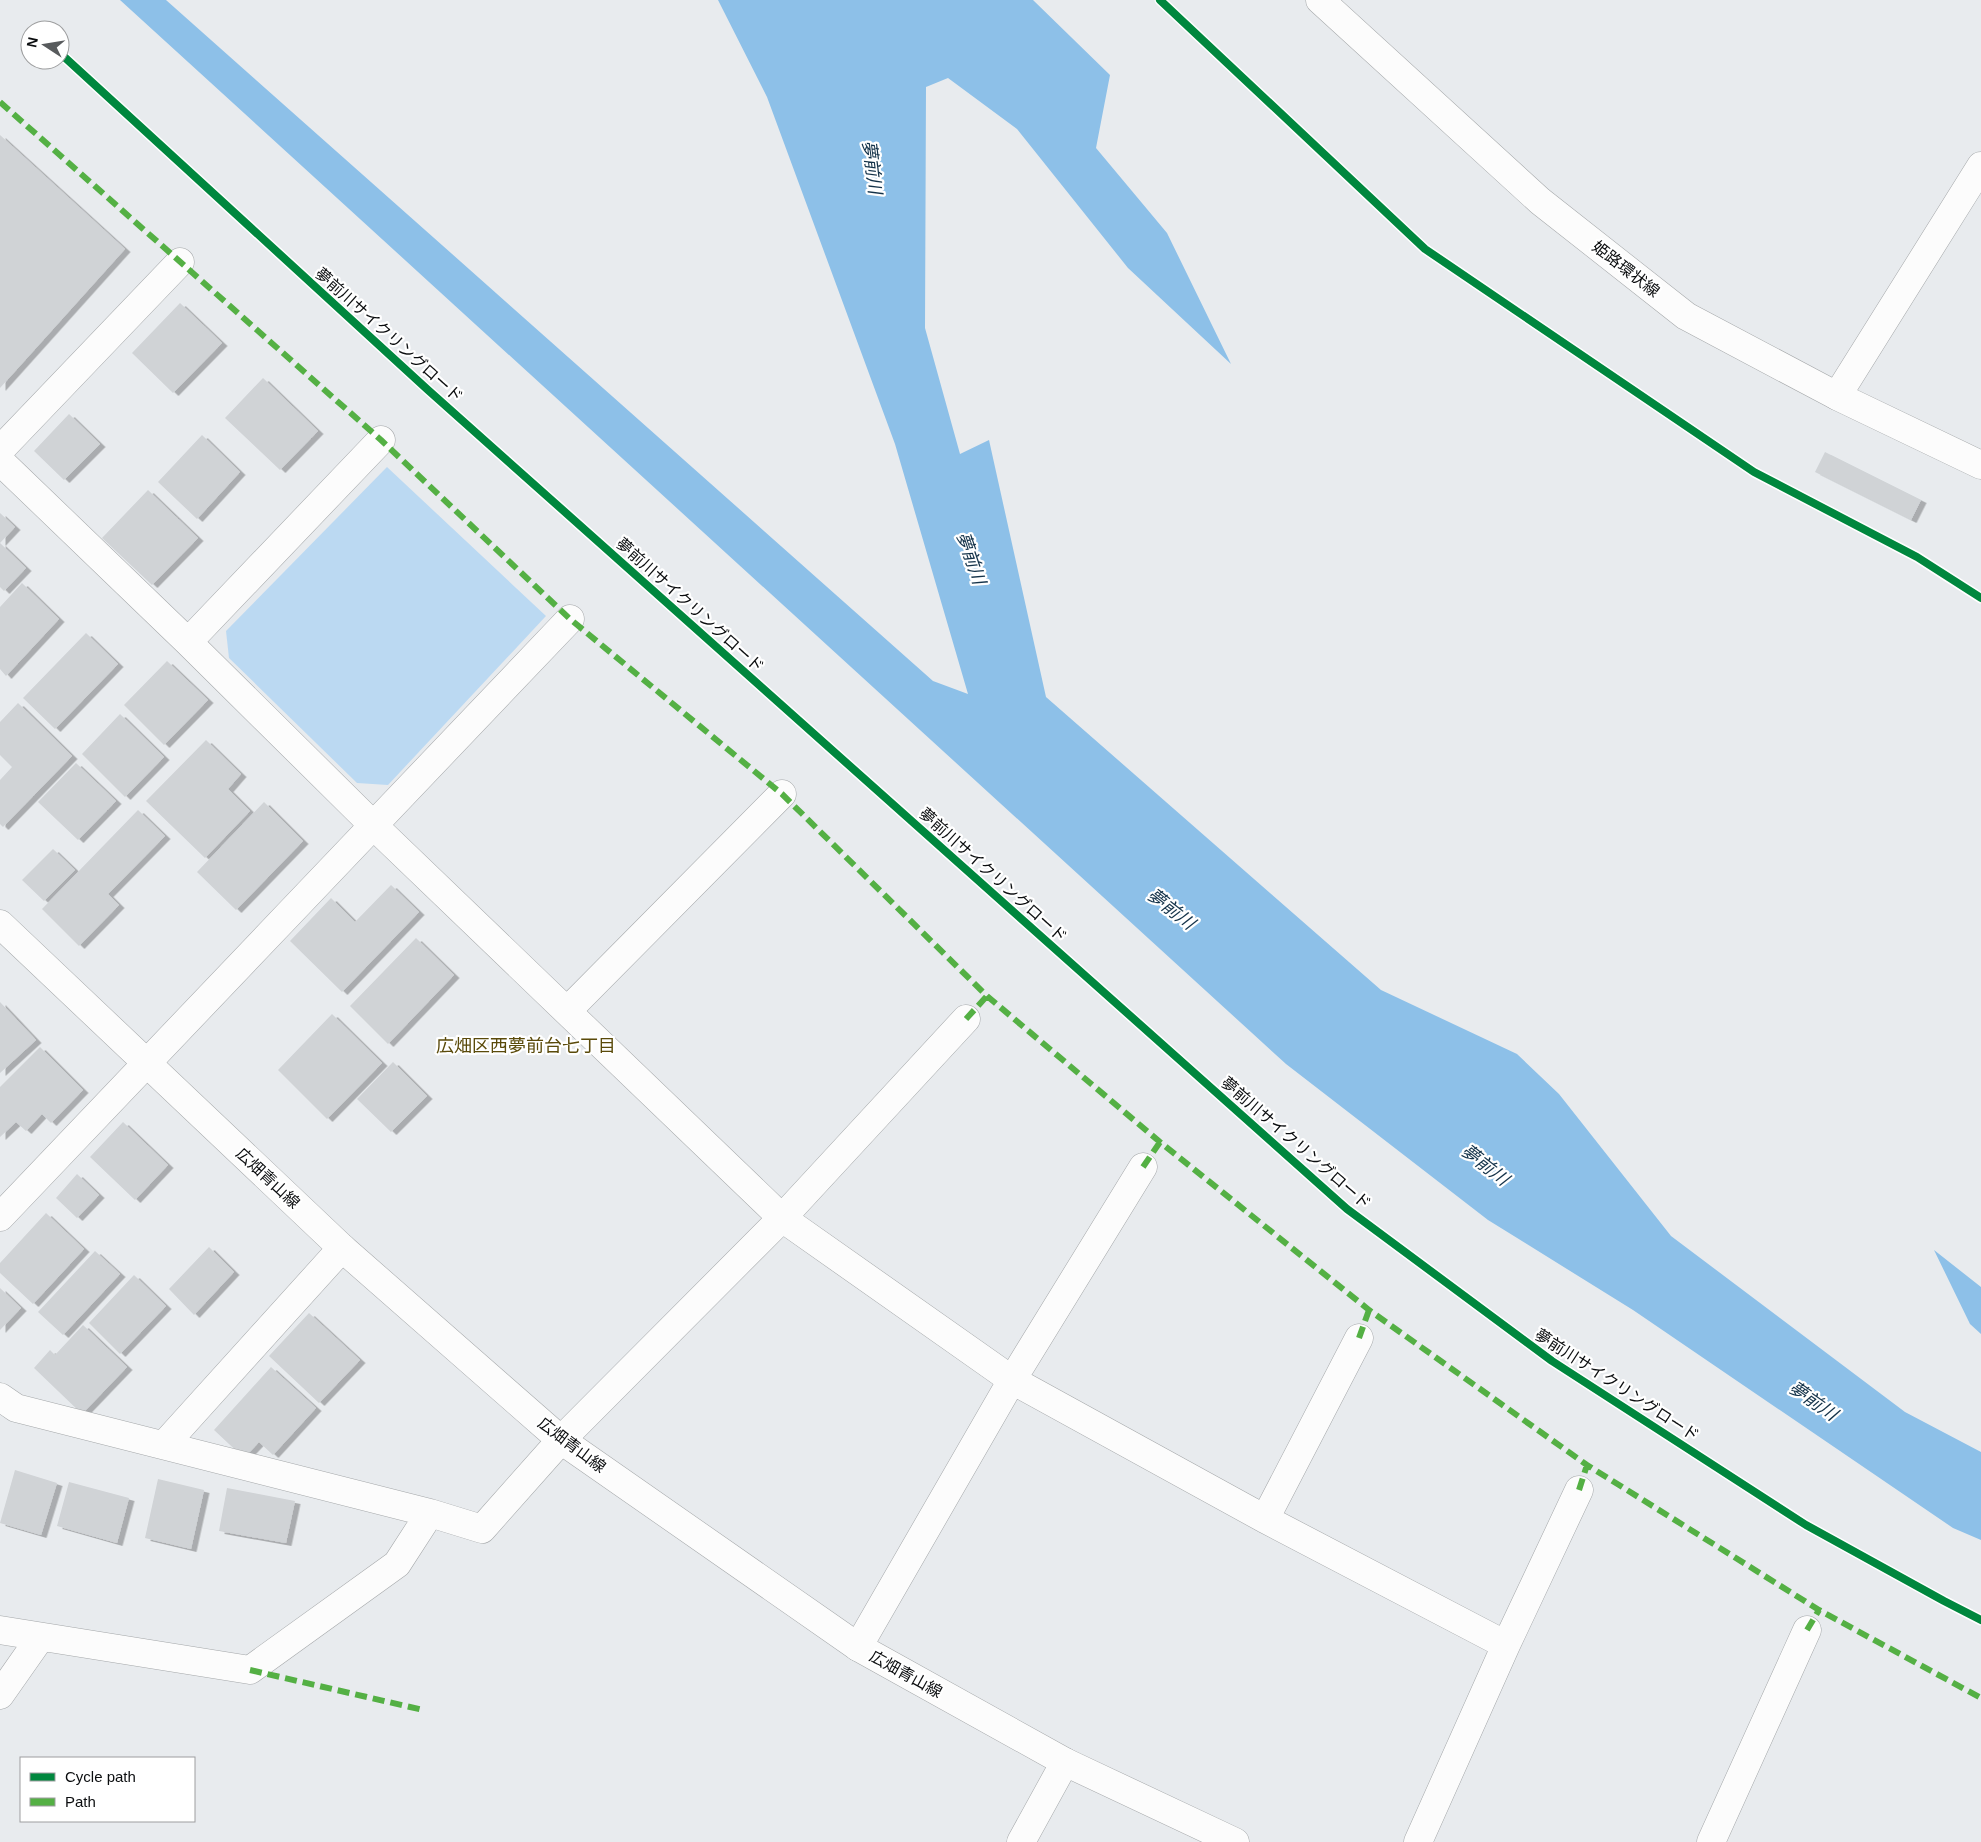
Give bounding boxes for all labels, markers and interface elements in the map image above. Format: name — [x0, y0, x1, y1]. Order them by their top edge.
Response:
north arrow — [20, 20, 70, 70]
text: N — [23, 36, 41, 49]
water label: 夢前川 — [859, 139, 885, 197]
street label: 姫路環状線 — [1589, 238, 1663, 300]
street label: 夢前川サイクリングロード — [312, 265, 466, 405]
water label: 夢前川 — [953, 529, 990, 589]
street label: 夢前川サイクリングロード — [613, 535, 767, 675]
street label: 夢前川サイクリングロード — [916, 805, 1070, 945]
water label: 夢前川 — [1144, 884, 1200, 935]
district label: 広畑区西夢前台七丁目 — [436, 1036, 616, 1056]
street label: 夢前川サイクリングロード — [1218, 1074, 1374, 1212]
water label: 夢前川 — [1458, 1140, 1514, 1191]
street label: 広畑青山線 — [233, 1144, 303, 1212]
street label: 夢前川サイクリングロード — [1532, 1326, 1702, 1444]
water label: 夢前川 — [1785, 1377, 1842, 1426]
street label: 広畑青山線 — [535, 1414, 609, 1476]
street label: 広畑青山線 — [867, 1647, 945, 1701]
legend — [20, 1757, 195, 1822]
text: Cycle path — [65, 1768, 136, 1785]
text: Path — [65, 1793, 96, 1810]

